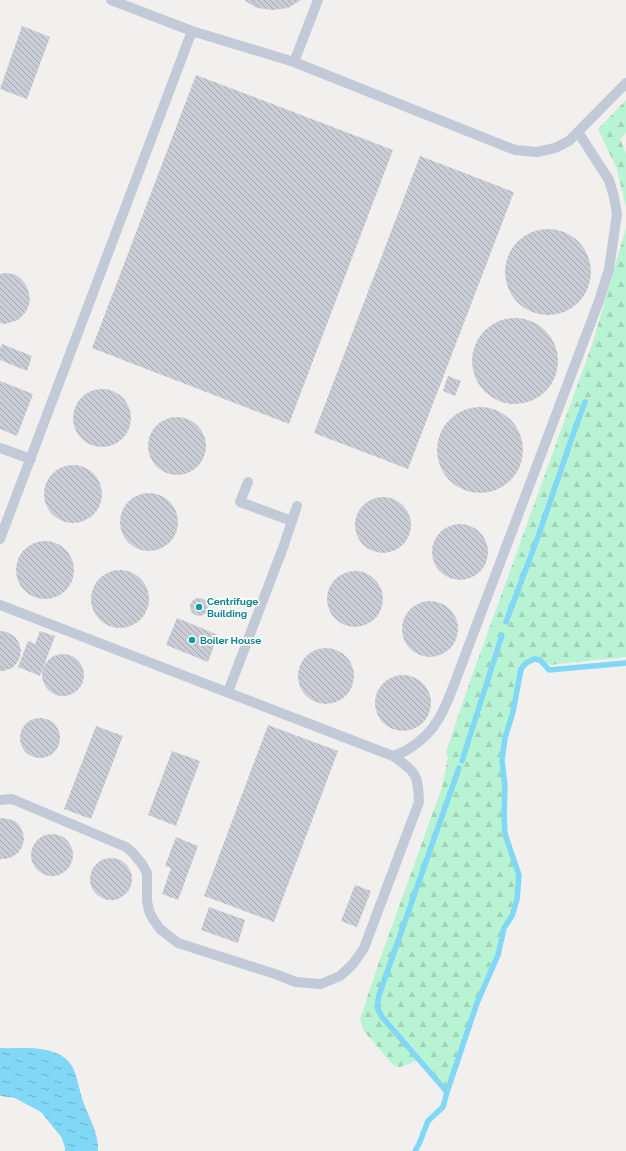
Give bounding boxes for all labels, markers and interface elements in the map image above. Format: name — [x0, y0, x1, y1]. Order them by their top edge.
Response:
place label: Centrifuge Building — [207, 596, 258, 619]
marker: Centrifuge Building — [194, 602, 204, 612]
marker: Boiler House — [187, 635, 197, 645]
place label: Boiler House — [200, 635, 261, 646]

